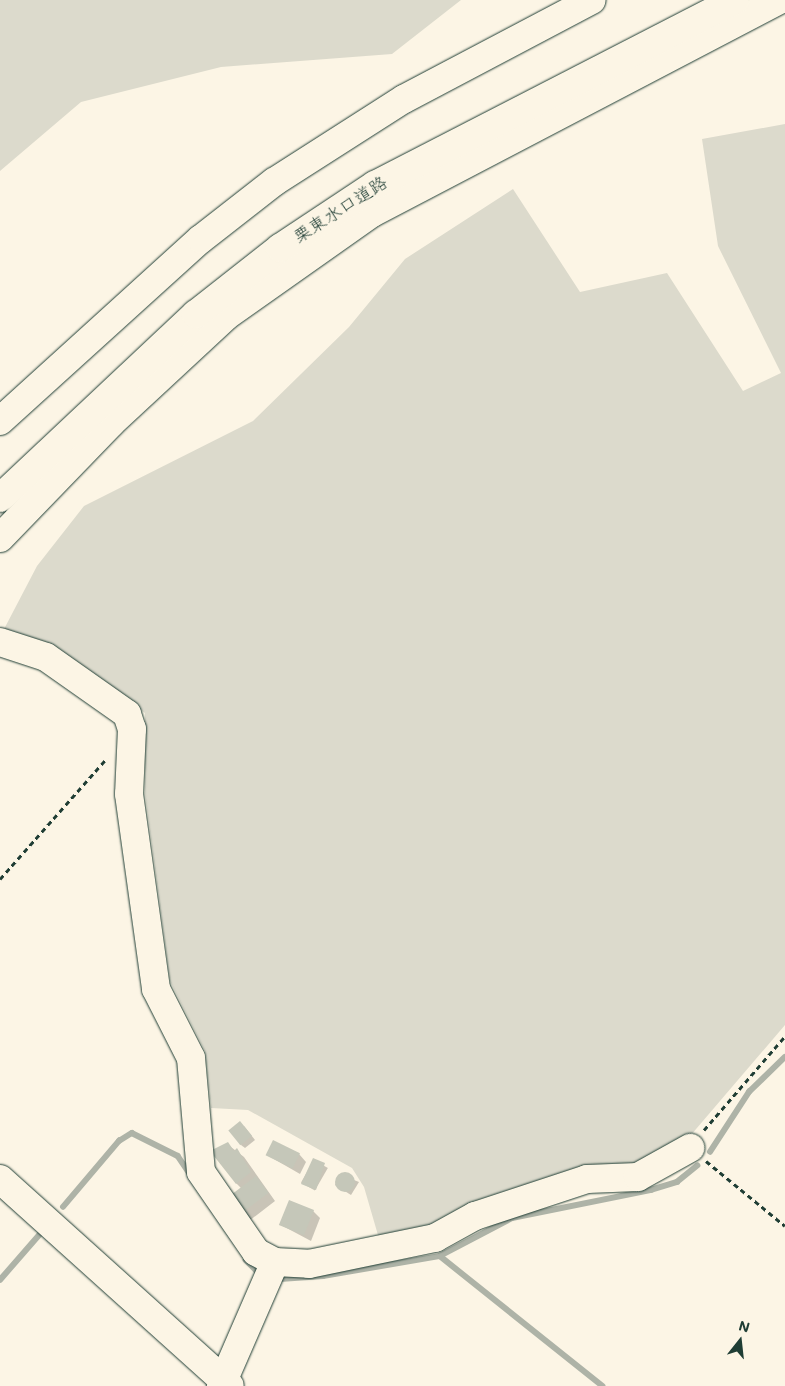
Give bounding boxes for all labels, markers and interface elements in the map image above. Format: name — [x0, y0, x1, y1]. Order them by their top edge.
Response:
street label: 栗東水口道路 — [289, 171, 391, 247]
text: N — [737, 1315, 752, 1337]
north arrow — [715, 1316, 765, 1366]

